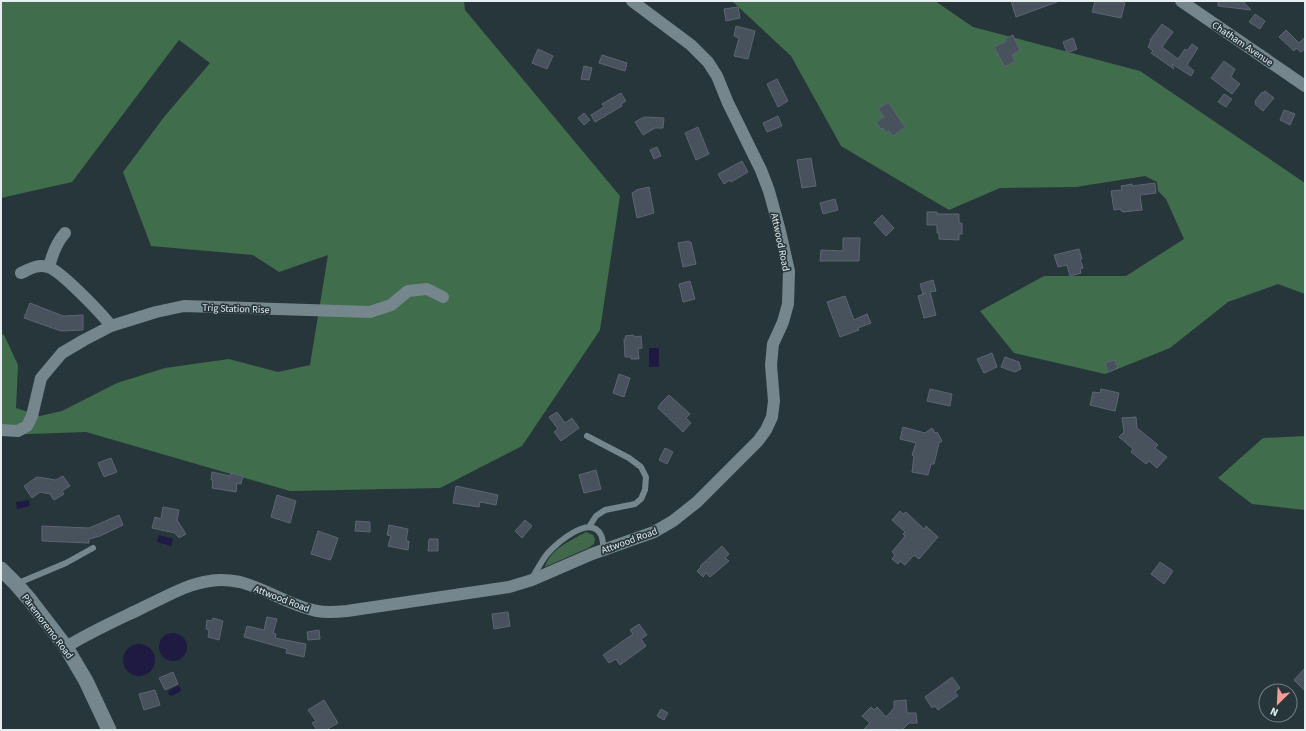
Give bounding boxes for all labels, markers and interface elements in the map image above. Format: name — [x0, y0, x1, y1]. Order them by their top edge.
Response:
street label: Chatham Avenue — [1209, 18, 1276, 70]
street label: Attwood Road — [767, 212, 793, 272]
street label: Trig Station Rise — [202, 301, 270, 317]
street label: Attwood Road — [599, 524, 659, 558]
street label: Attwood Road — [252, 582, 312, 616]
street label: Pāremoremo Road — [18, 591, 76, 662]
north arrow — [1258, 683, 1298, 723]
text: N — [1268, 703, 1281, 720]

